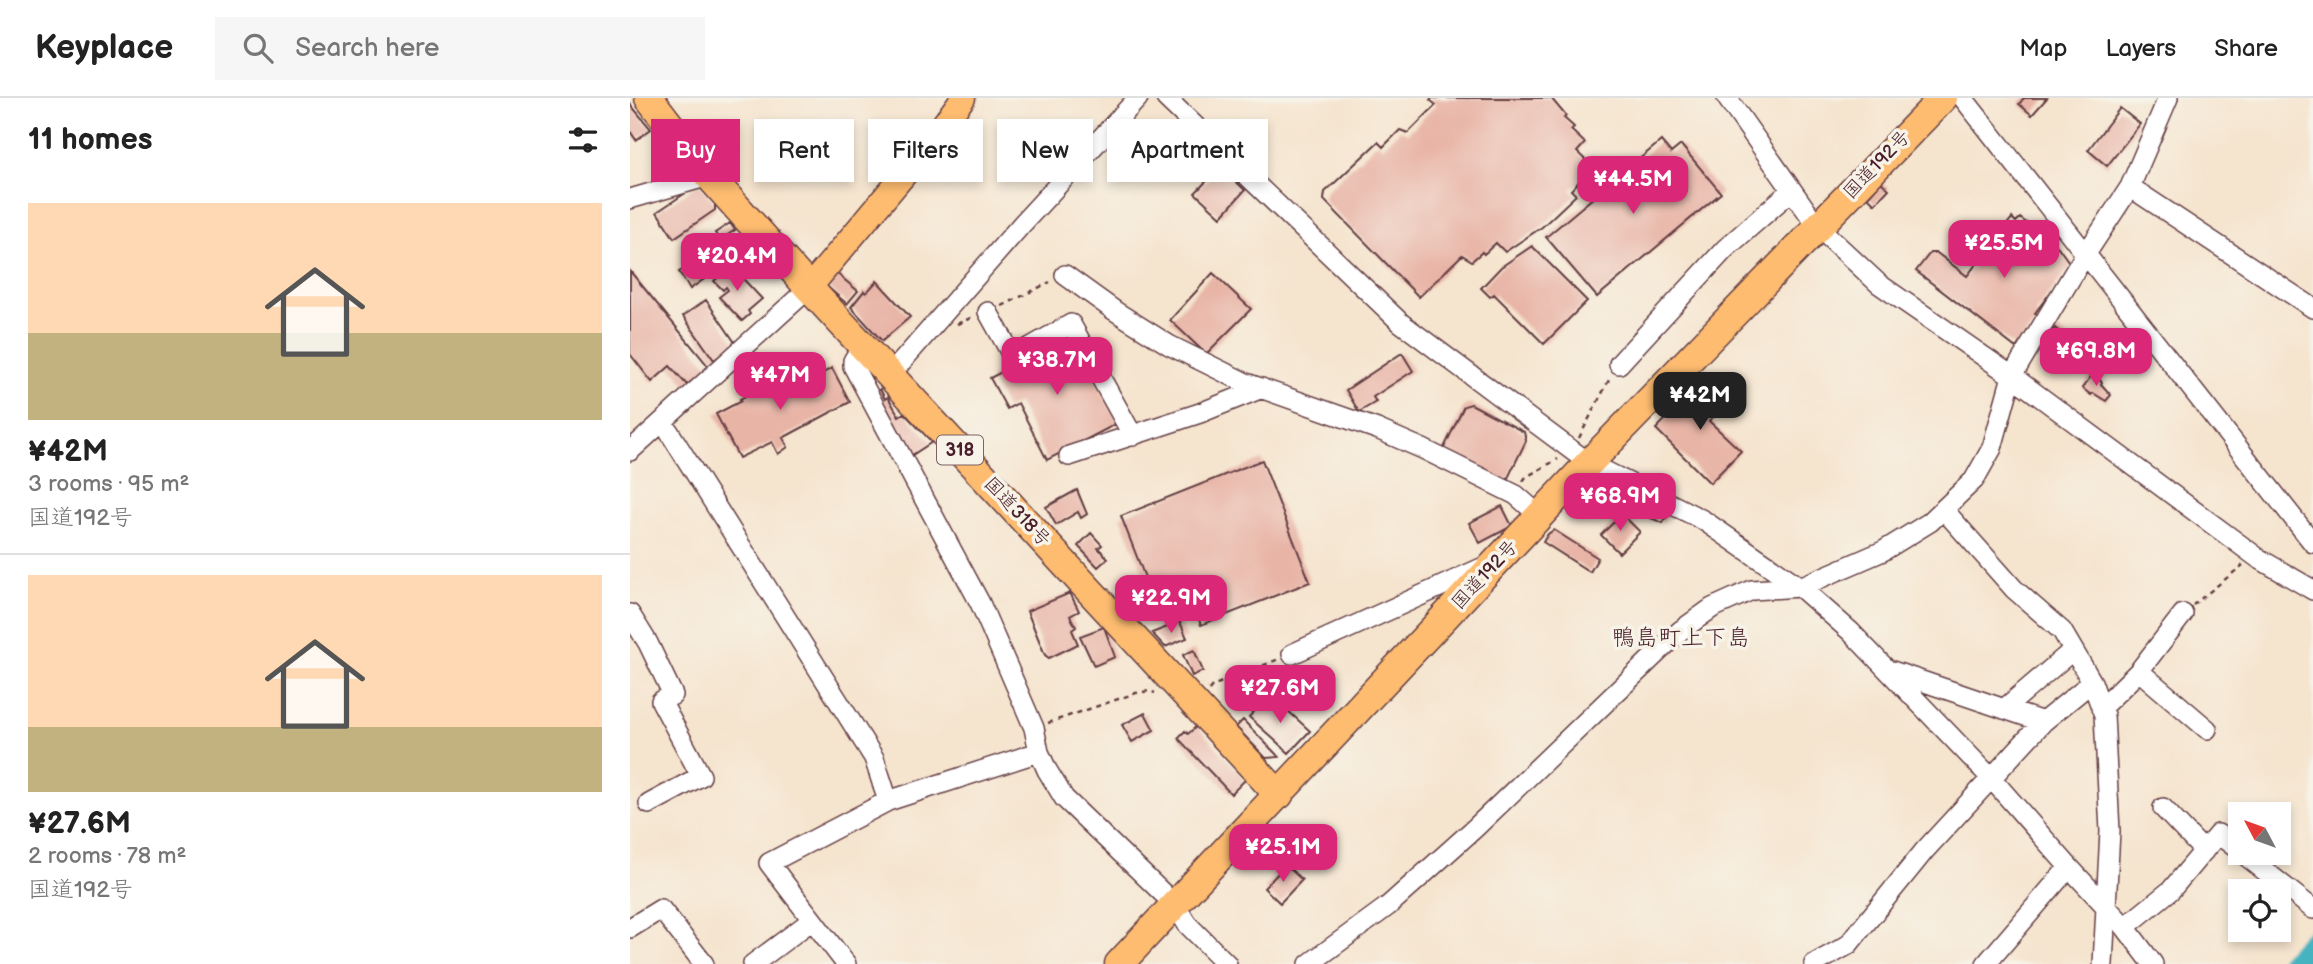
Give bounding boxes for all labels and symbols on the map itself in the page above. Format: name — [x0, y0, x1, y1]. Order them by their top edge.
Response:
street label: 国道192号 — [1839, 126, 1915, 204]
pin: ¥44.5M — [1576, 156, 1690, 216]
pin: ¥25.5M — [1947, 220, 2061, 280]
pin: ¥20.4M — [680, 234, 794, 293]
pin: ¥69.8M — [2039, 328, 2153, 388]
pin: ¥38.7M — [1000, 338, 1114, 397]
pin: ¥47M — [739, 352, 821, 412]
pin: ¥42M — [1659, 372, 1741, 432]
road number: 318 — [937, 436, 983, 464]
street label: 国道318号 — [979, 472, 1055, 552]
pin: ¥68.9M — [1563, 474, 1677, 533]
street label: 国道192号 — [1447, 536, 1523, 614]
pin: ¥22.9M — [1114, 575, 1228, 635]
district label: 鴨島町上下島 — [1612, 624, 1750, 652]
pin: ¥27.6M — [1223, 666, 1337, 725]
north arrow — [2228, 802, 2291, 864]
pin: ¥25.1M — [1226, 824, 1340, 884]

